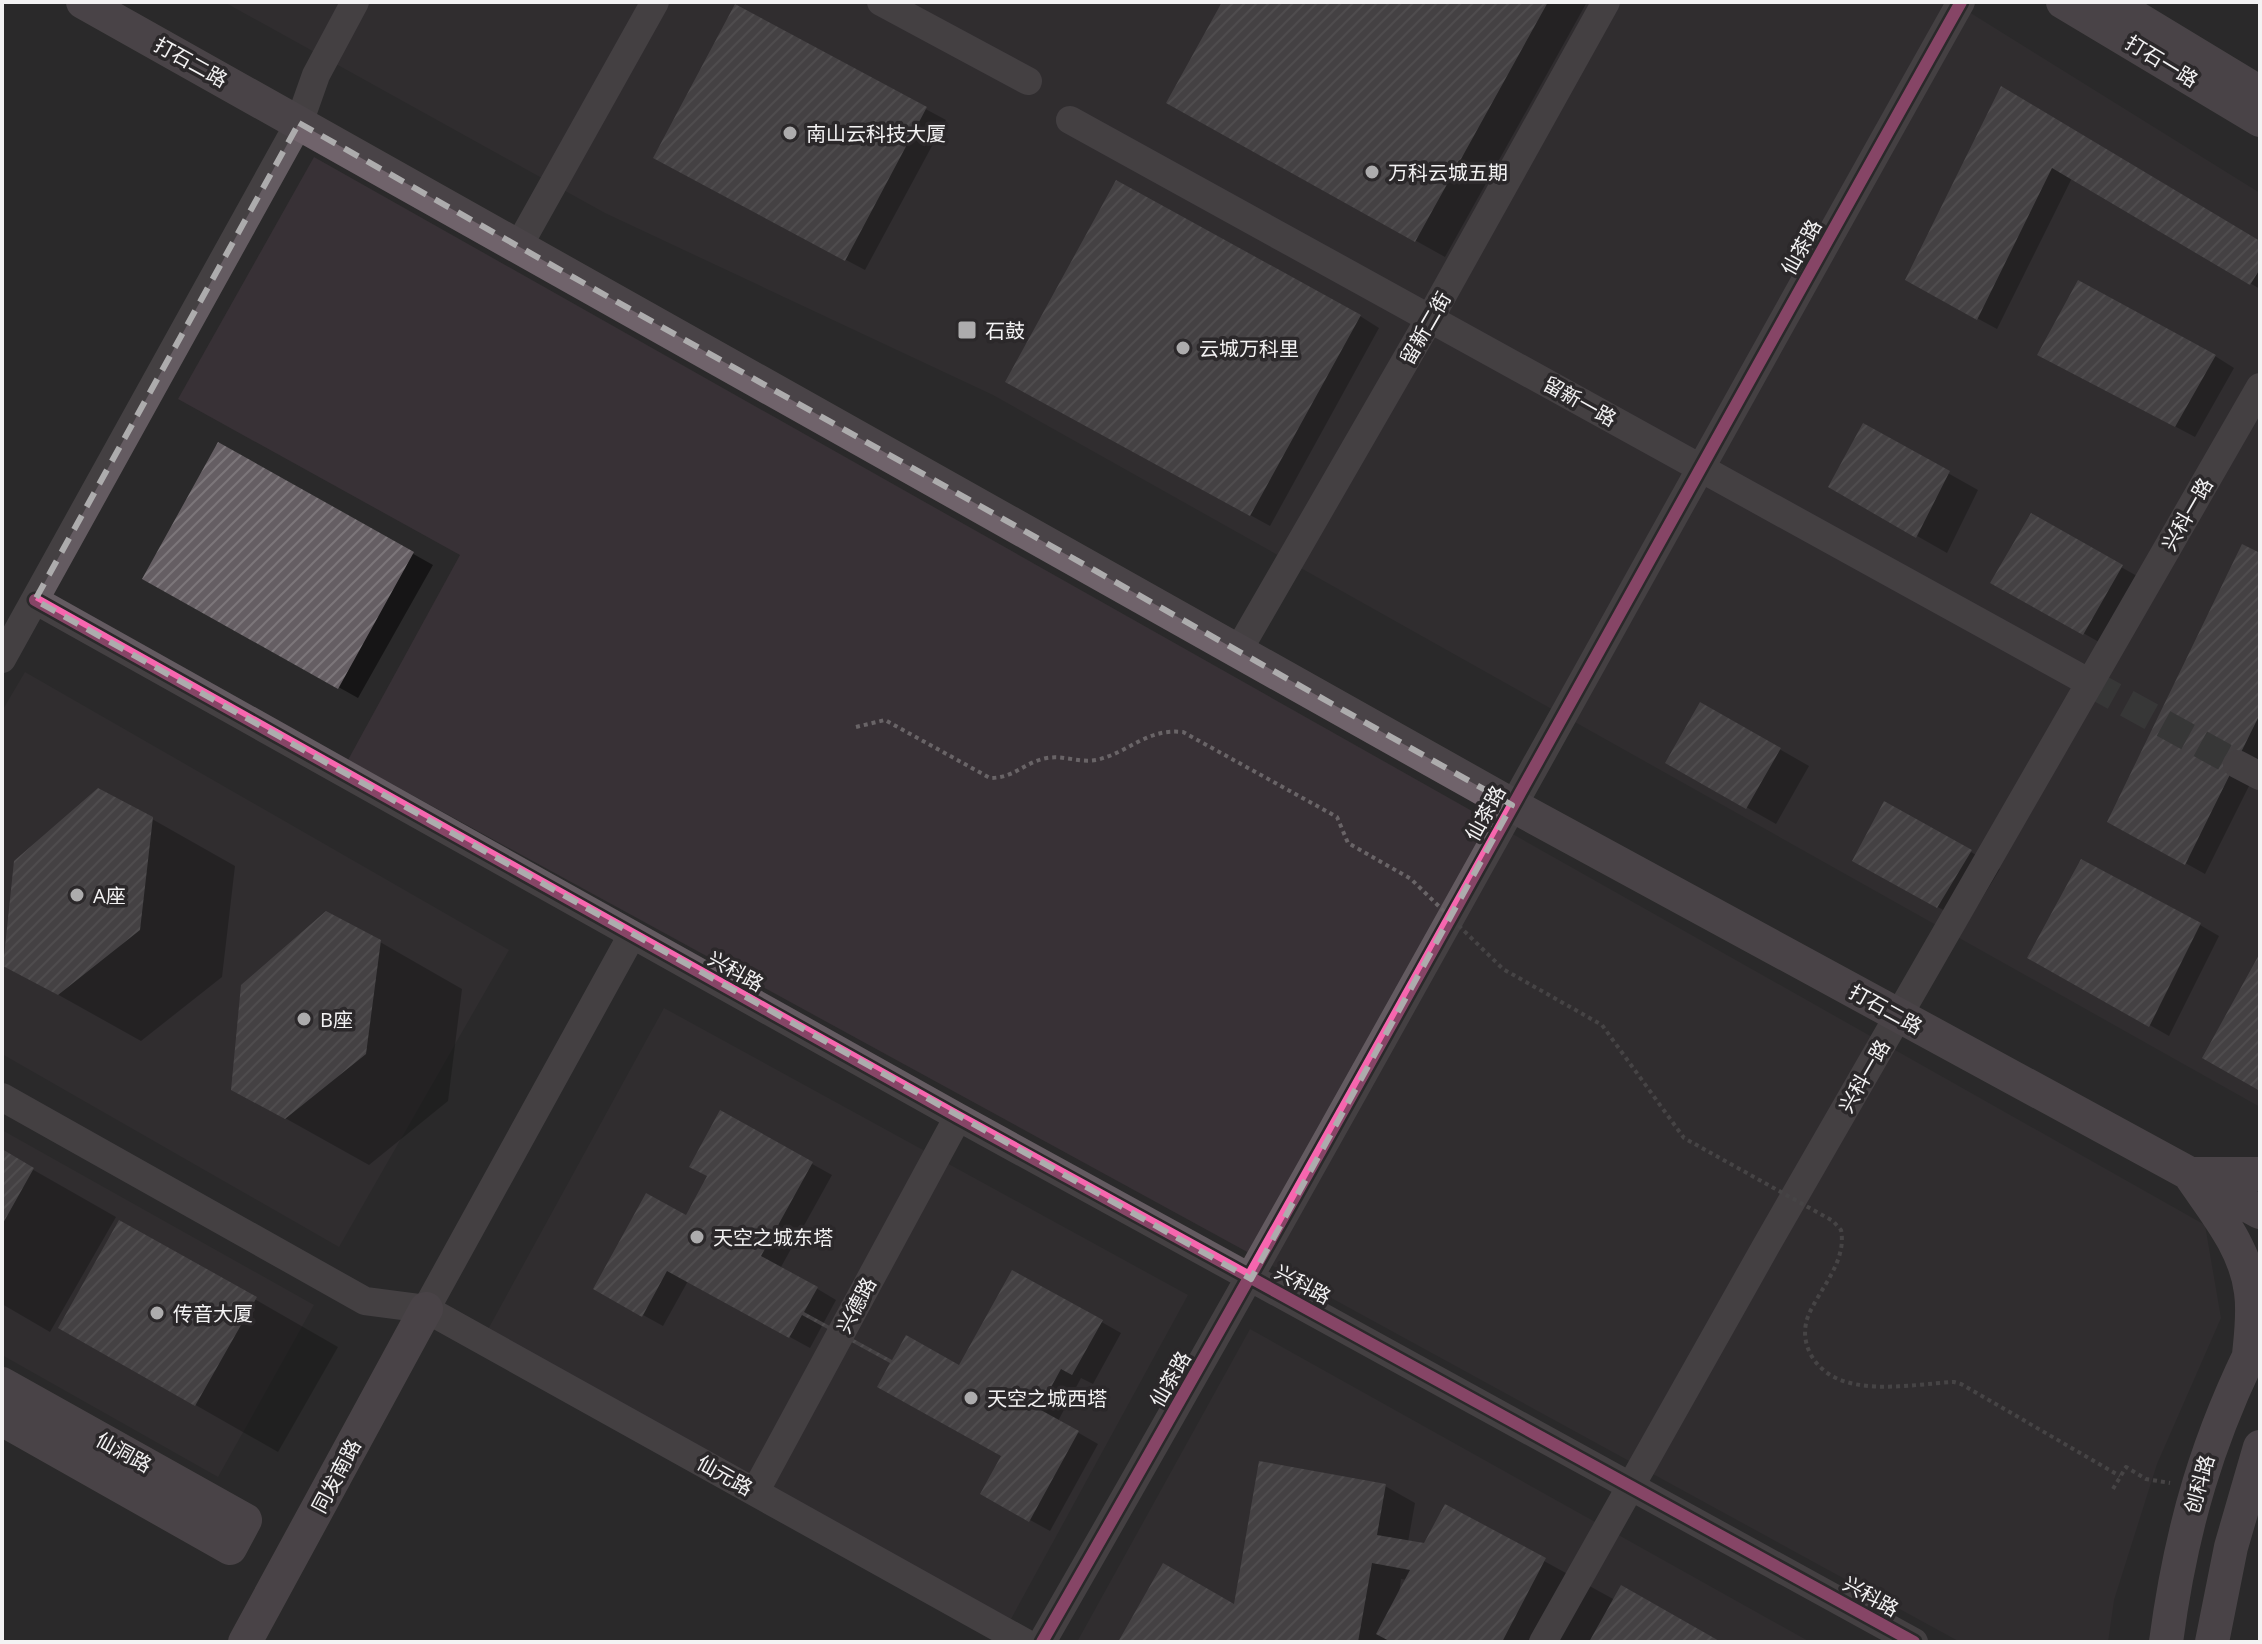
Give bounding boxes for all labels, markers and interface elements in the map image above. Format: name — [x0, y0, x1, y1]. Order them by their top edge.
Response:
street label: 打石一路 — [2121, 29, 2203, 93]
street label: 打石二路 — [149, 31, 233, 93]
place label: 南山云科技大厦 — [806, 120, 946, 147]
marker: 南山云科技大厦 — [781, 124, 799, 142]
place label: 万科云城五期 — [1388, 159, 1508, 186]
marker: 万科云城五期 — [1363, 163, 1381, 181]
street label: 仙茶路 — [1775, 214, 1827, 280]
street label: 留新二街 — [1393, 287, 1457, 369]
place label: 石鼓 — [985, 317, 1025, 344]
marker: 石鼓 — [956, 319, 978, 341]
place label: 云城万科里 — [1199, 335, 1299, 362]
marker: 云城万科里 — [1174, 339, 1192, 357]
street label: 留新一路 — [1538, 370, 1622, 432]
street label: 兴科一路 — [2155, 473, 2219, 555]
street label: 仙茶路 — [1459, 780, 1511, 846]
place label: A座 — [93, 882, 126, 909]
marker: A座 — [68, 886, 86, 904]
street label: 兴科路 — [703, 945, 769, 997]
street label: 打石二路 — [1844, 978, 1928, 1040]
place label: B座 — [320, 1006, 353, 1033]
marker: B座 — [295, 1010, 313, 1028]
street label: 兴科一路 — [1832, 1035, 1896, 1117]
place label: 天空之城东塔 — [713, 1224, 833, 1251]
marker: 天空之城东塔 — [688, 1228, 706, 1246]
street label: 兴科路 — [1270, 1258, 1336, 1310]
street label: 兴德路 — [830, 1272, 882, 1338]
place label: 传音大厦 — [173, 1300, 253, 1327]
marker: 传音大厦 — [148, 1304, 166, 1322]
street label: 仙茶路 — [1143, 1346, 1197, 1412]
place label: 天空之城西塔 — [987, 1385, 1107, 1412]
marker: 天空之城西塔 — [962, 1389, 980, 1407]
street label: 仙洞路 — [91, 1426, 157, 1478]
street label: 同发南路 — [305, 1434, 367, 1518]
street label: 仙元路 — [692, 1449, 758, 1501]
street label: 创科路 — [2178, 1451, 2220, 1517]
street label: 兴科路 — [1838, 1570, 1904, 1622]

